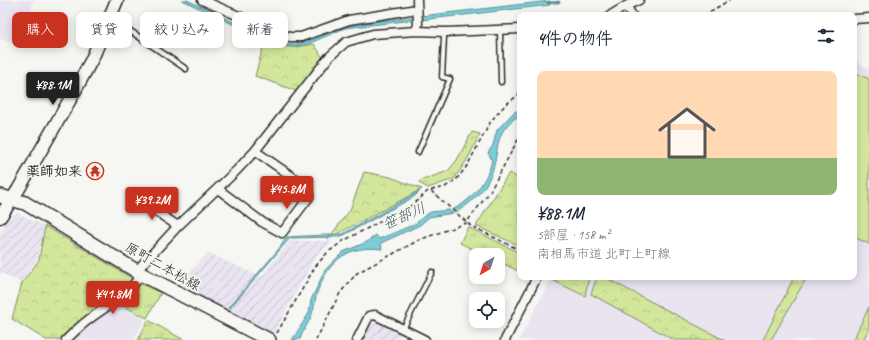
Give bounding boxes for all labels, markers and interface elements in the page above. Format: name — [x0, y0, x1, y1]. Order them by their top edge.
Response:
chip: 購入 — [12, 12, 68, 48]
chip: 賃貸 — [76, 12, 132, 48]
chip: 絞り込み — [140, 12, 224, 48]
chip: 新着 — [232, 12, 288, 48]
icon: filters — [815, 25, 837, 47]
text: 4件の物件 — [537, 28, 613, 49]
pin: ¥88.1M — [20, 72, 86, 106]
text: ¥88.1M — [35, 77, 71, 93]
icon: home — [651, 97, 723, 169]
temple icon: 薬師如来 — [85, 161, 105, 181]
place label: 薬師如来 — [26, 163, 82, 180]
pin: ¥45.8M — [254, 176, 320, 210]
text: ¥45.8M — [269, 181, 305, 197]
pin: ¥39.2M — [119, 187, 185, 221]
text: ¥39.2M — [134, 192, 170, 208]
water label: 笹部川 — [380, 199, 429, 234]
text: ¥88.1M — [537, 203, 583, 224]
text: 5部屋 · 158 m² — [537, 227, 610, 243]
street label: 原町二本松線 — [122, 239, 204, 294]
text: 南相馬市道 北町上町線 — [537, 246, 670, 262]
north arrow — [469, 248, 505, 284]
map controls — [469, 248, 505, 328]
pin: ¥41.8M — [80, 281, 146, 315]
text: ¥41.8M — [95, 286, 131, 302]
button: locate — [469, 292, 505, 328]

